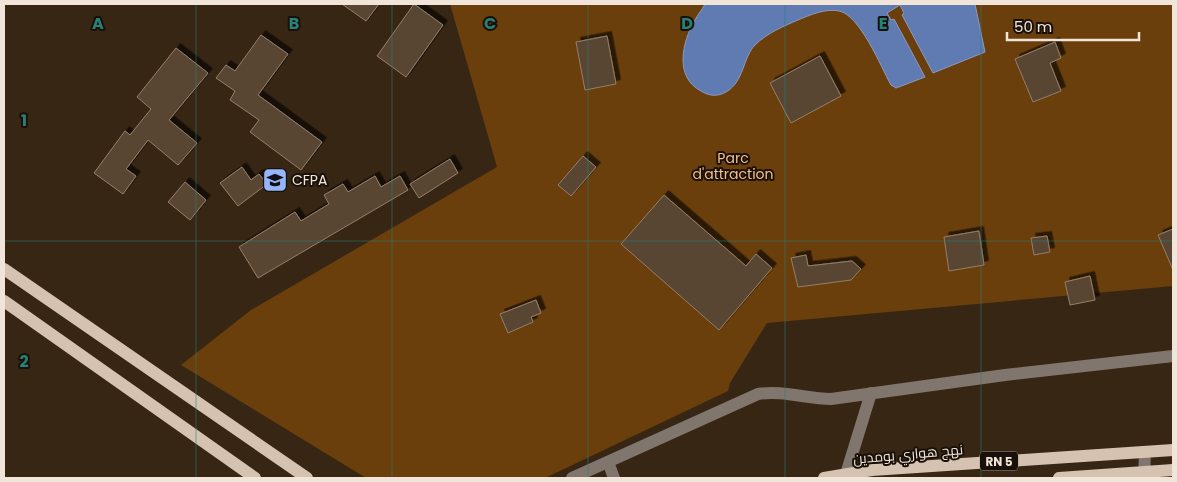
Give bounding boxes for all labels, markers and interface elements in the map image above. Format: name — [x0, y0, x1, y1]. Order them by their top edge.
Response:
scale bar — [1007, 10, 1140, 42]
text: A — [92, 12, 104, 35]
text: B — [289, 12, 299, 35]
text: C — [484, 12, 496, 35]
text: D — [681, 12, 693, 35]
text: E — [879, 12, 887, 35]
text: 50 m — [1014, 16, 1052, 37]
text: 1 — [21, 109, 27, 132]
park label: Parc d'attraction — [693, 148, 774, 184]
school or university icon: CFPA — [262, 167, 288, 193]
place label: CFPA — [292, 170, 327, 190]
text: 2 — [19, 350, 29, 373]
street label: نهج هواري بومدين — [852, 439, 964, 471]
road number: RN 5 — [980, 452, 1018, 471]

